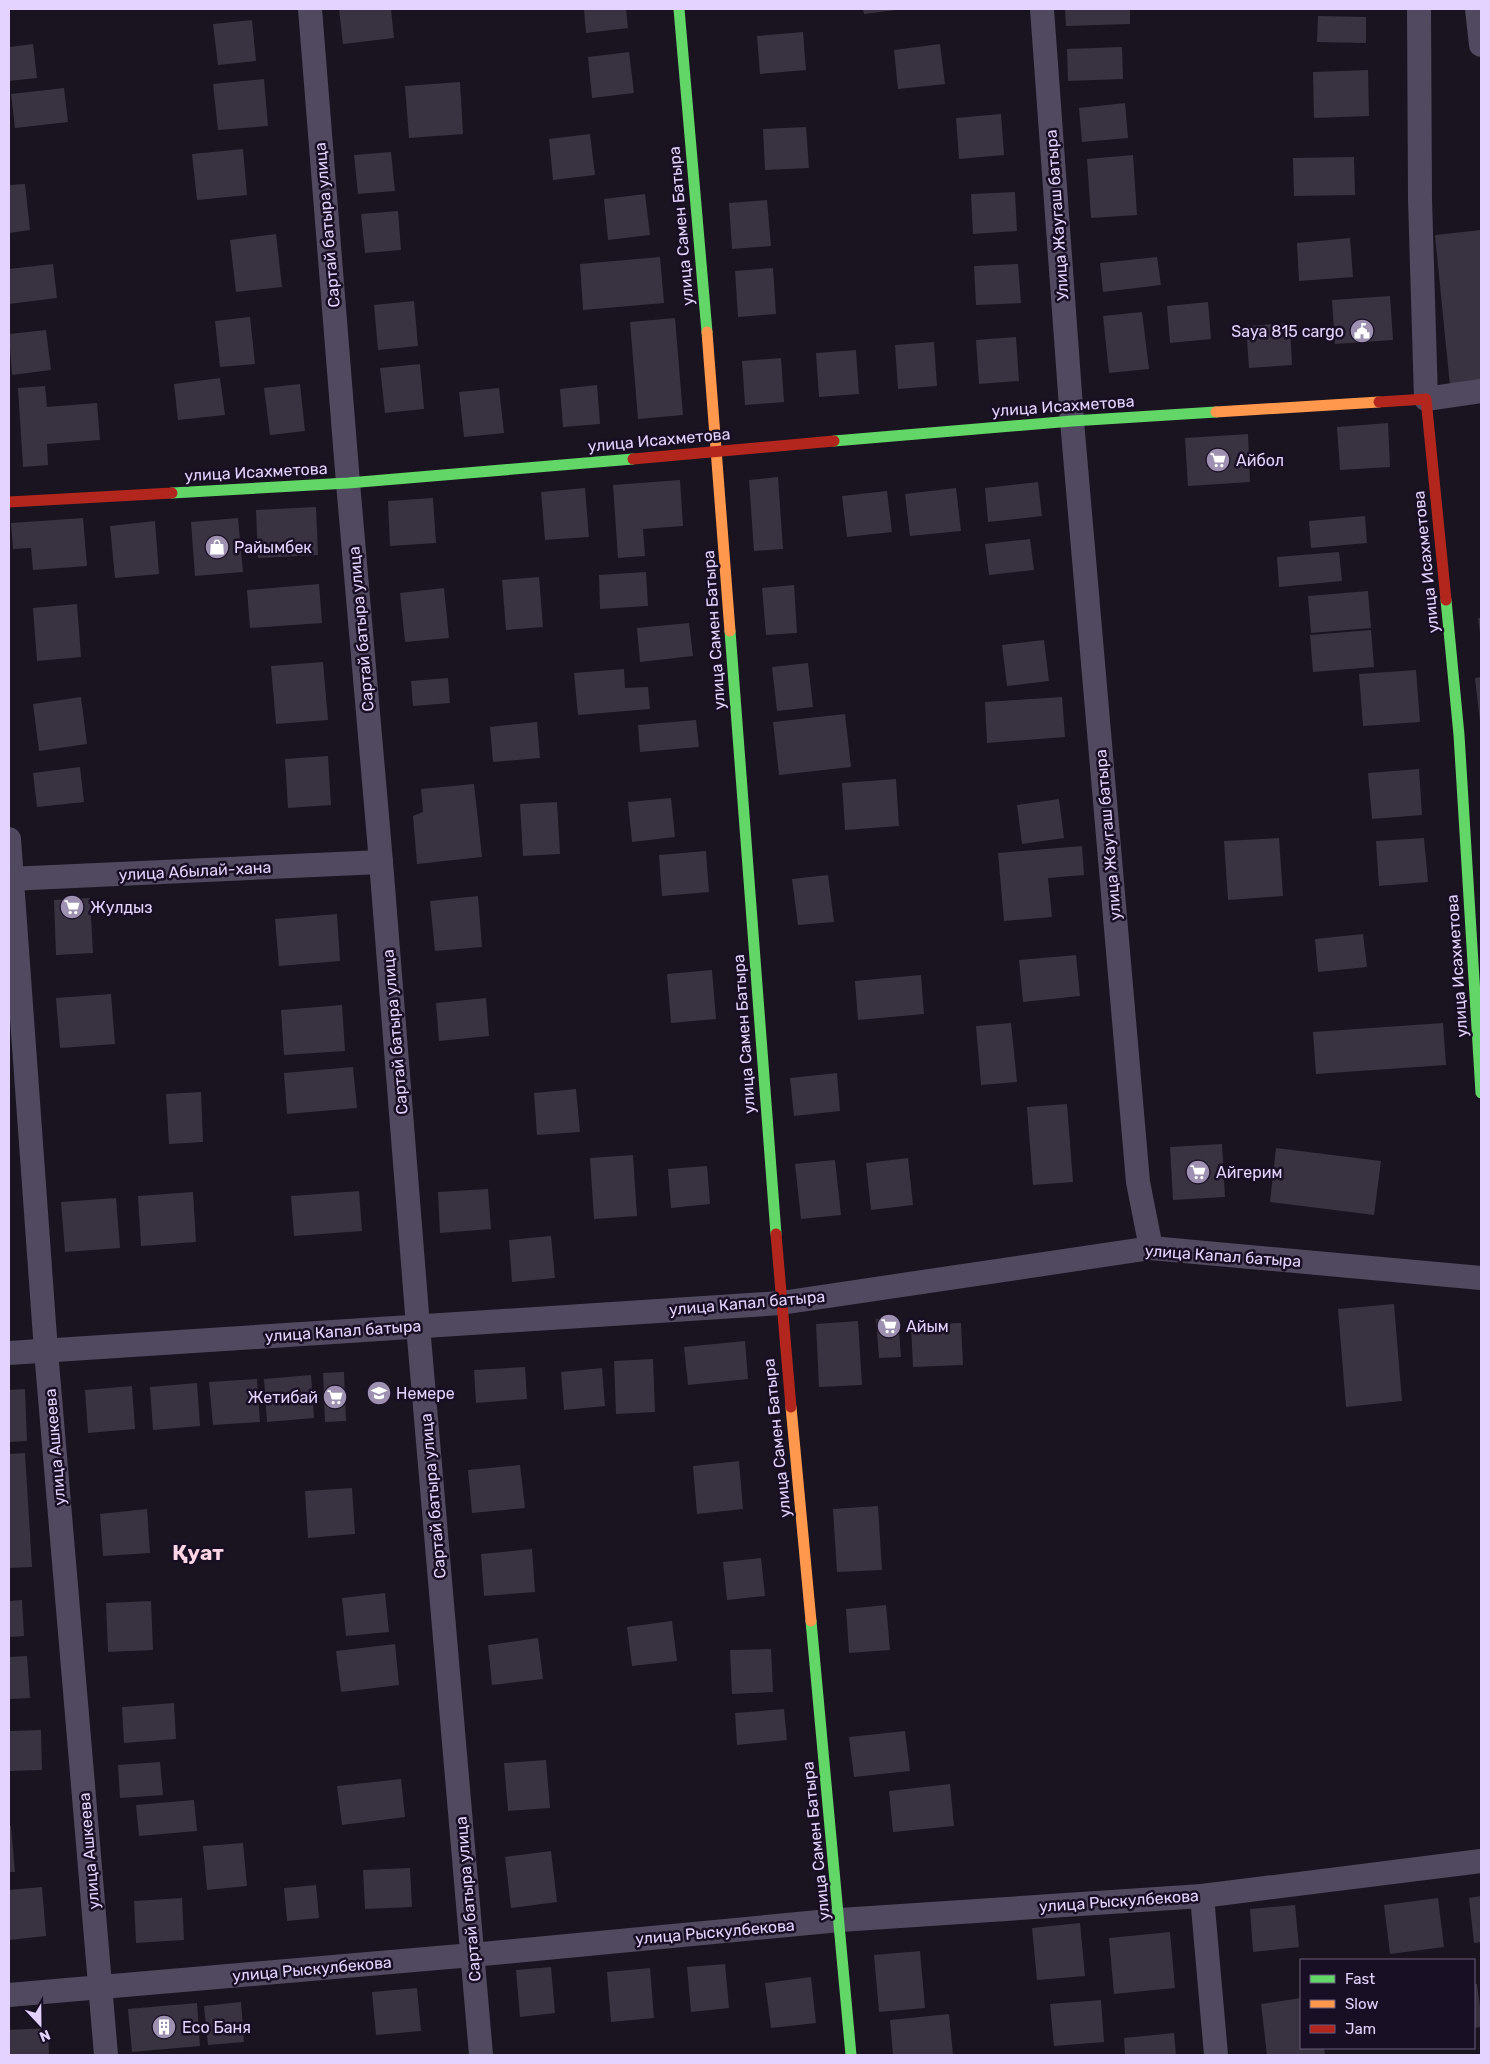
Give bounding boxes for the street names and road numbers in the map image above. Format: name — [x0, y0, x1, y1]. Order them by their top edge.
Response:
street label: Улица Жаугаш батыра — [1042, 129, 1072, 301]
street label: Сартай батыра улица — [310, 142, 344, 308]
street label: улица Самен Батыра — [665, 146, 697, 306]
street label: улица Исахметова — [991, 392, 1135, 420]
street label: улица Исахметова — [587, 424, 731, 456]
street label: улица Исахметова — [184, 459, 328, 485]
street label: улица Исахметова — [1409, 490, 1443, 634]
street label: Сартай батыра улица — [344, 546, 378, 712]
street label: улица Самен Батыра — [699, 550, 729, 710]
street label: улица Жаугаш батыра — [1091, 749, 1125, 921]
street label: улица Абылай-хана — [118, 858, 272, 884]
street label: улица Исахметова — [1443, 894, 1471, 1038]
street label: Сартай батыра улица — [378, 949, 412, 1115]
street label: улица Самен Батыра — [729, 954, 759, 1114]
street label: улица Капал батыра — [1144, 1241, 1302, 1271]
street label: улица Капал батыра — [668, 1287, 826, 1319]
street label: улица Капал батыра — [264, 1316, 422, 1346]
street label: улица Самен Батыра — [759, 1357, 795, 1519]
street label: улица Ашкеева — [40, 1388, 70, 1506]
street label: Сартай батыра улица — [416, 1413, 450, 1579]
street label: улица Самен Батыра — [798, 1760, 834, 1922]
street label: улица Ашкеева — [74, 1792, 104, 1910]
street label: Сартай батыра улица — [451, 1816, 485, 1982]
street label: улица Рыскулбекова — [1039, 1886, 1199, 1916]
street label: улица Рыскулбекова — [634, 1916, 796, 1948]
street label: улица Рыскулбекова — [231, 1953, 393, 1985]

